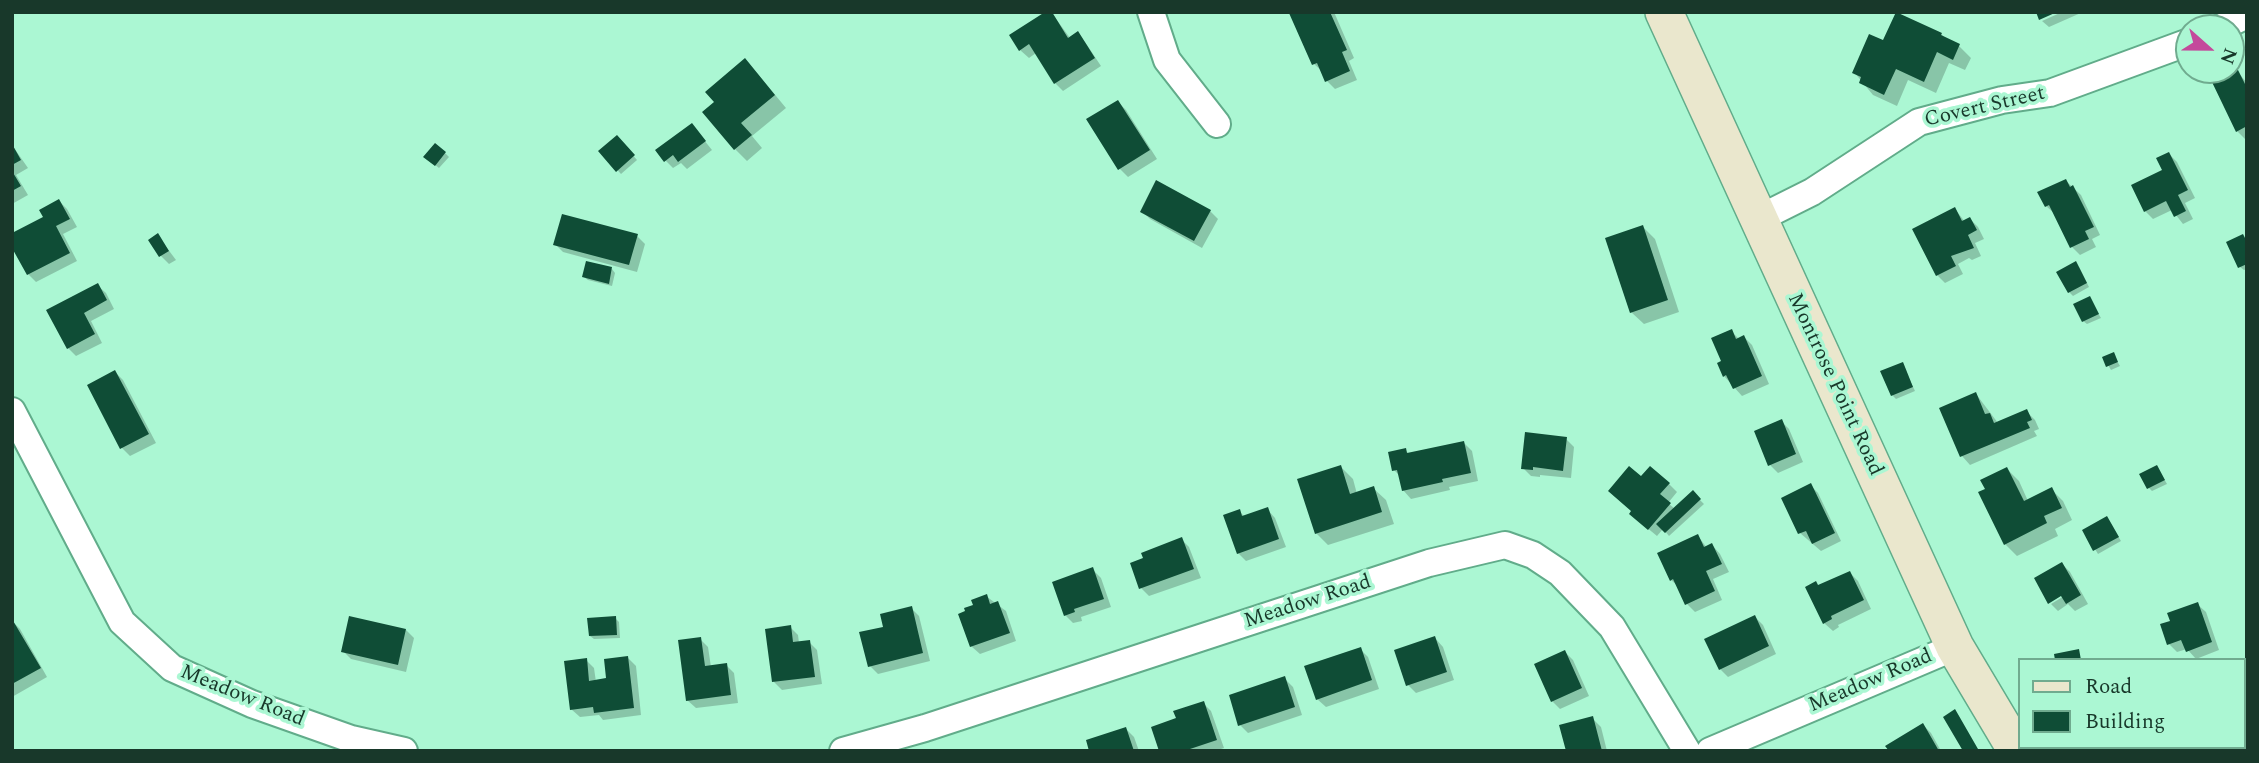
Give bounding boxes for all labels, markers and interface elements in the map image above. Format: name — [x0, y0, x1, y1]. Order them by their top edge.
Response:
north arrow — [2175, 14, 2245, 84]
text: N — [2212, 44, 2245, 68]
street label: Covert Street — [1922, 82, 2048, 134]
street label: Montrose Point Road — [1781, 290, 1887, 480]
street label: Meadow Road — [1241, 571, 1375, 635]
street label: Meadow Road — [1805, 645, 1937, 719]
legend — [2018, 658, 2245, 749]
street label: Meadow Road — [176, 661, 308, 733]
text: Road — [2085, 671, 2132, 703]
text: Building — [2085, 706, 2165, 738]

